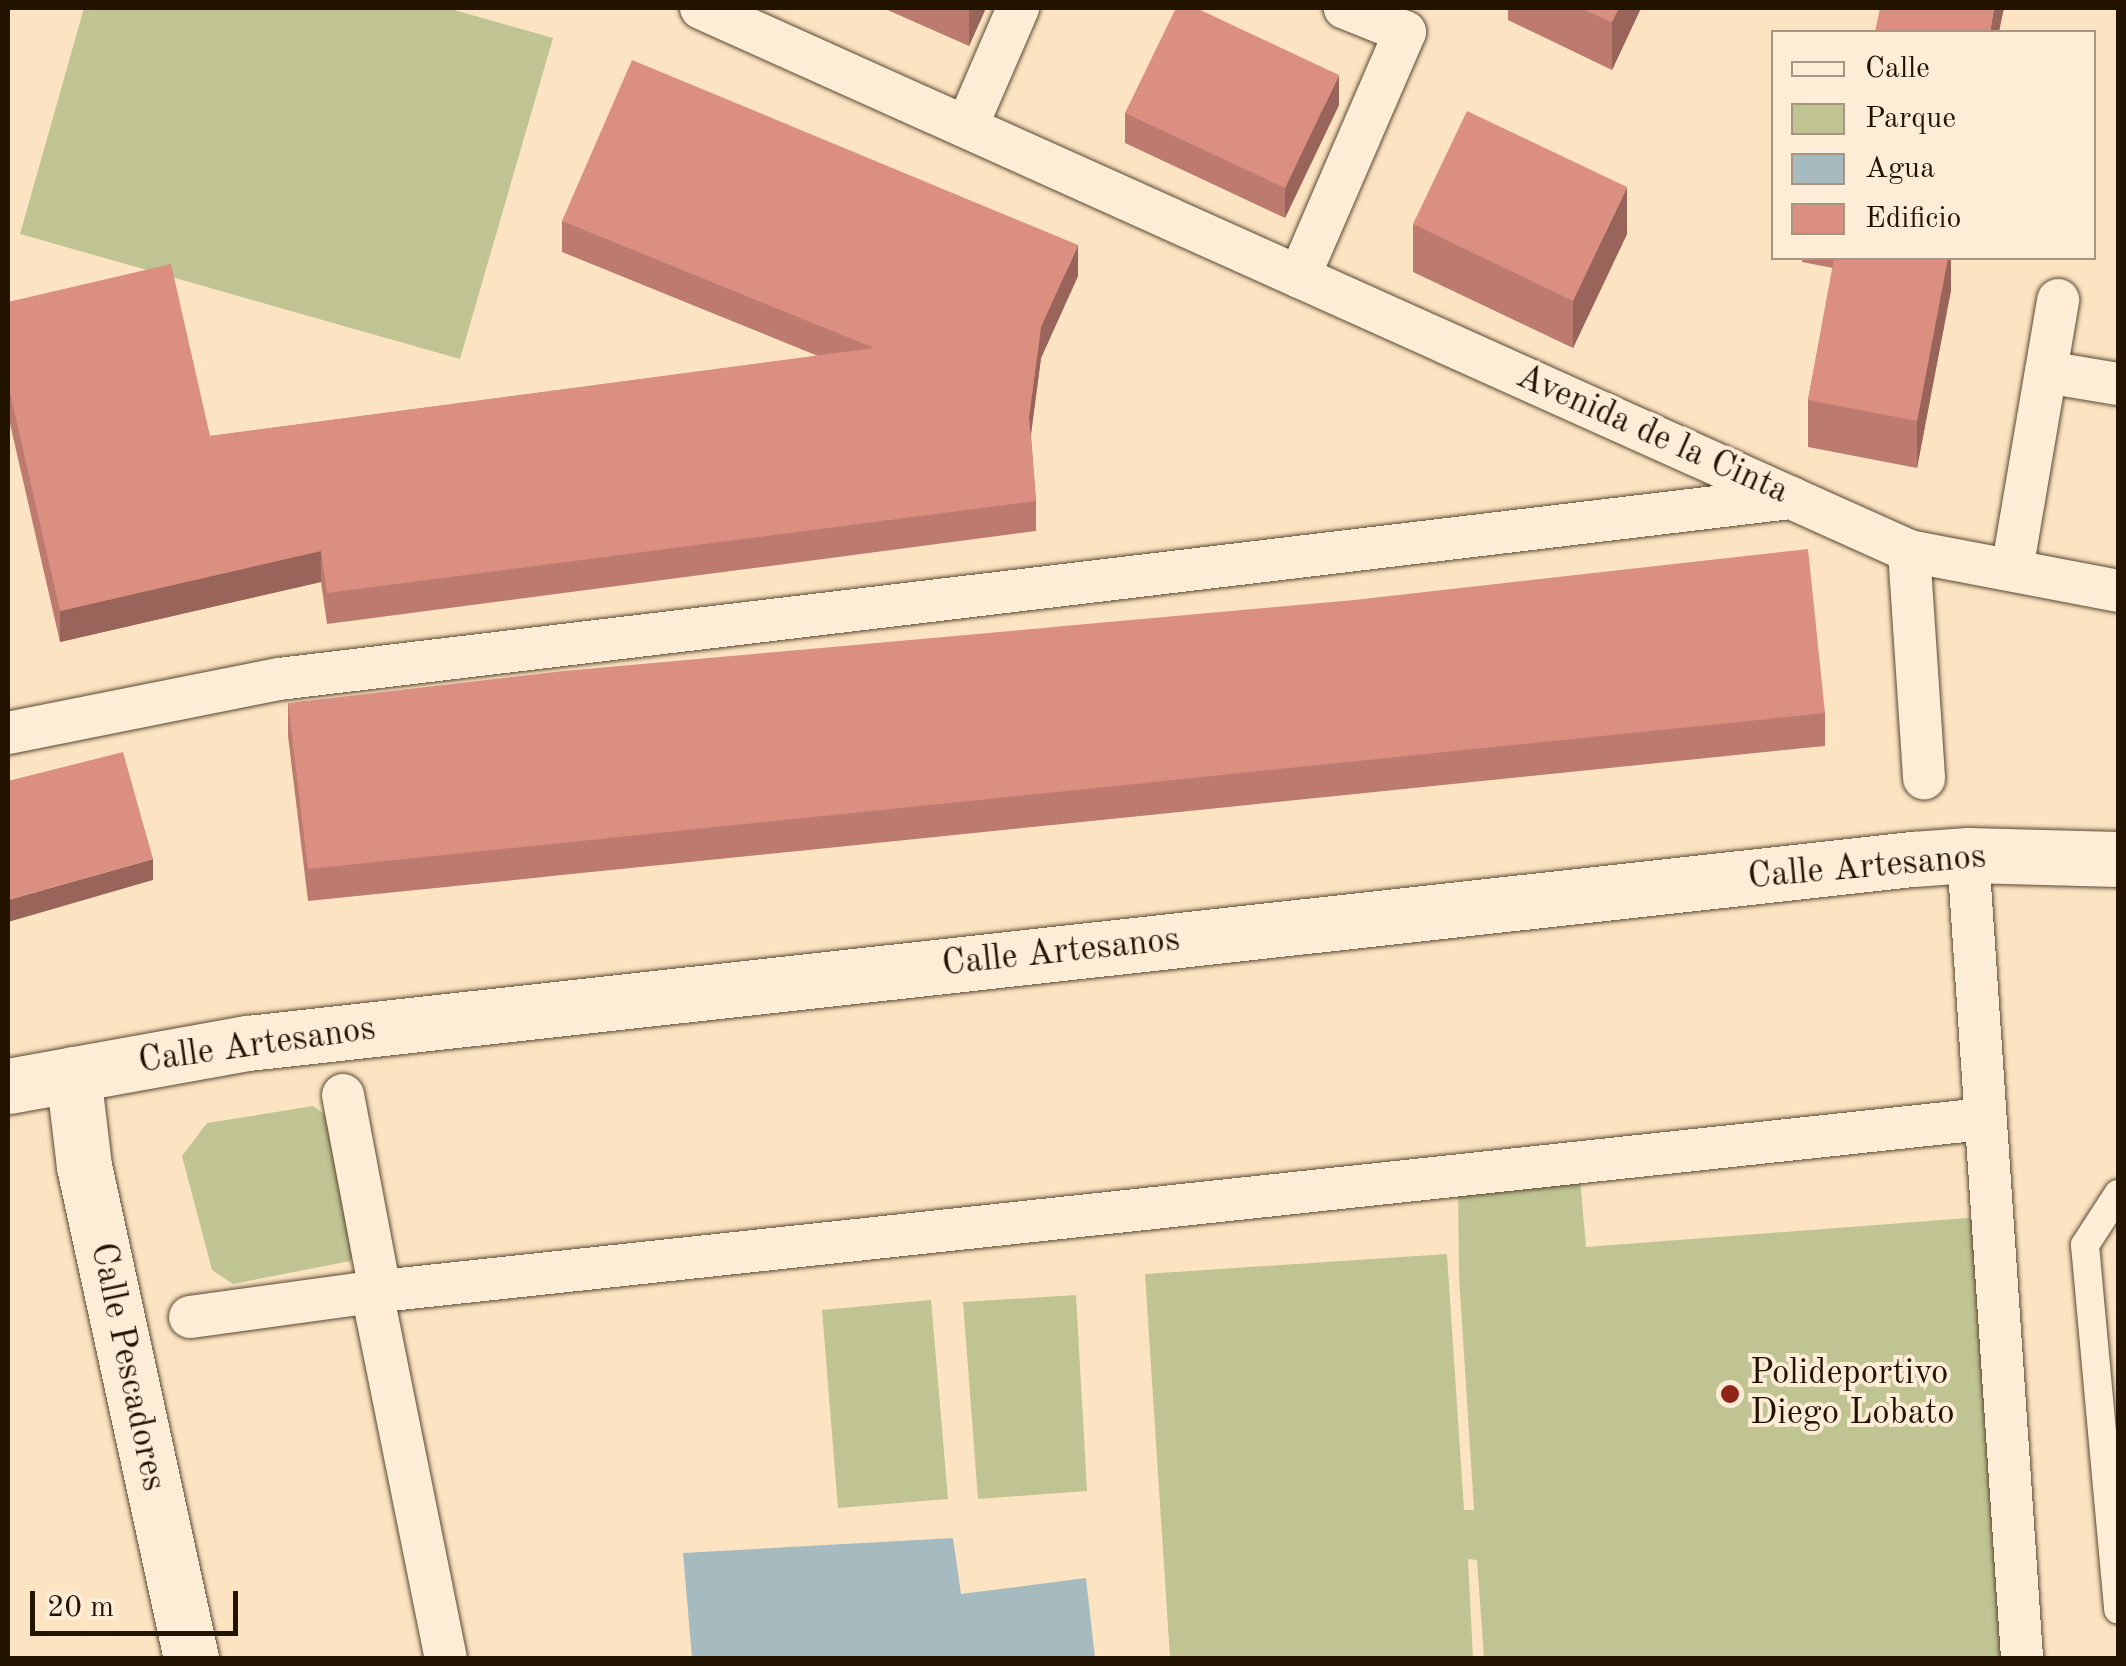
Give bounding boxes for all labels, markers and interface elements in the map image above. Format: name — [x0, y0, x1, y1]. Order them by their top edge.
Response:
legend — [1771, 30, 2096, 260]
text: Calle — [1865, 54, 1930, 84]
text: Parque — [1865, 104, 1956, 134]
text: Agua — [1865, 154, 1935, 184]
text: Edificio — [1865, 204, 1961, 234]
street label: Avenida de la Cinta — [1510, 356, 1794, 514]
street label: Calle Artesanos — [1746, 837, 1988, 899]
street label: Calle Artesanos — [940, 920, 1182, 986]
street label: Calle Artesanos — [136, 1009, 378, 1083]
street label: Calle Pescadores — [80, 1239, 174, 1495]
place label: Polideportivo Diego Lobato — [1750, 1353, 1955, 1435]
marker: Polideportivo Diego Lobato — [1719, 1383, 1741, 1405]
scale bar — [35, 1571, 242, 1633]
text: 20 m — [47, 1593, 114, 1623]

